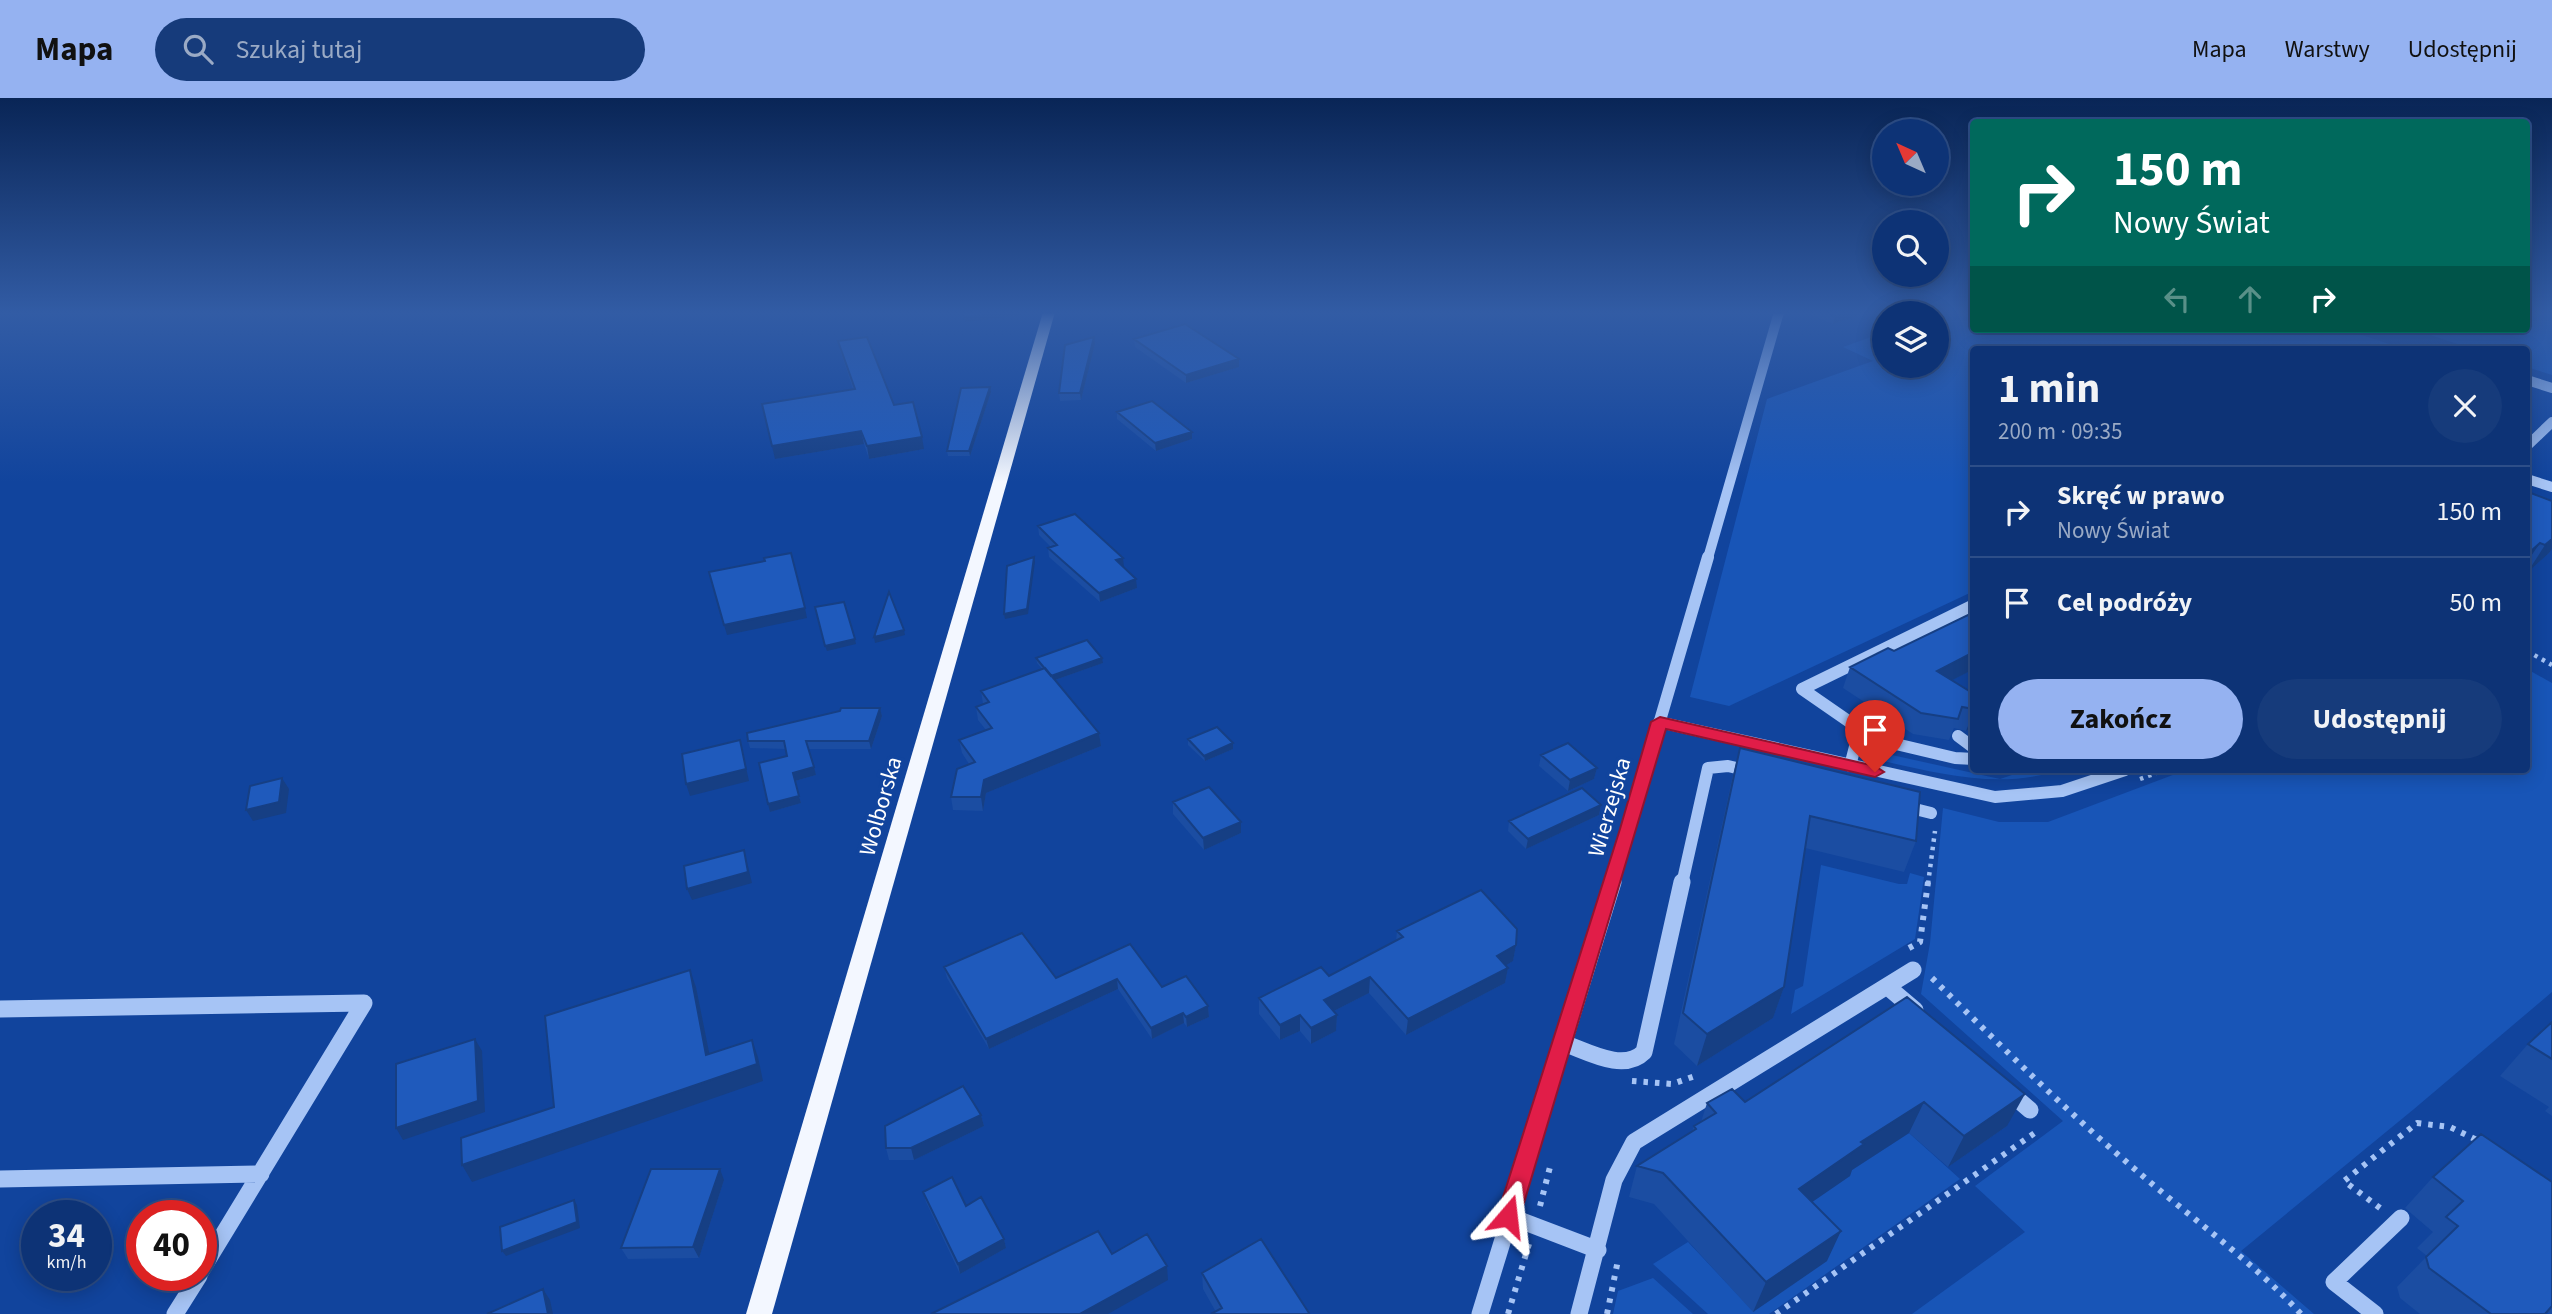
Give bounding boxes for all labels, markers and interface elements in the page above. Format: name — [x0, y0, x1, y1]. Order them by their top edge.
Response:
search box — [155, 18, 645, 81]
text: Mapa — [35, 26, 113, 73]
icon: search — [179, 30, 217, 68]
text: Szukaj tutaj — [235, 31, 362, 68]
text: Mapa — [2192, 32, 2247, 67]
text: Warstwy — [2285, 32, 2370, 67]
text: Udostępnij — [2408, 32, 2517, 67]
north arrow — [1872, 119, 1950, 196]
map controls — [1872, 119, 1949, 378]
text: 150 m — [2113, 135, 2242, 205]
icon: right — [1998, 147, 2089, 238]
text: Nowy Świat — [2113, 200, 2270, 246]
button: search — [1872, 210, 1949, 287]
icon: left — [2158, 280, 2196, 318]
icon: ahead — [2231, 280, 2269, 318]
icon: right — [2304, 280, 2342, 318]
button: layers — [1872, 301, 1949, 378]
text: 1 min — [1998, 359, 2100, 419]
button: close — [2428, 369, 2502, 443]
text: 200 m · 09:35 — [1998, 415, 2122, 448]
text: Skręć w prawo — [2057, 477, 2225, 514]
icon: right — [1998, 493, 2036, 531]
text: 150 m — [2436, 493, 2502, 530]
text: Nowy Świat — [2057, 514, 2170, 547]
icon: arrive — [1998, 584, 2036, 622]
text: Cel podróży — [2057, 584, 2192, 621]
text: 50 m — [2449, 584, 2502, 621]
button: Zakończ — [1998, 679, 2243, 759]
button: Udostępnij — [2257, 679, 2502, 759]
pin — [1845, 700, 1905, 772]
icon: arrive — [1856, 711, 1894, 749]
street label: Wolborska — [851, 753, 910, 860]
street label: Wierzejska — [1580, 754, 1639, 861]
position arrow — [1471, 1179, 1545, 1253]
speed limit sign: 40 — [126, 1200, 217, 1291]
text: 34 — [48, 1211, 85, 1261]
text: km/h — [47, 1250, 86, 1275]

